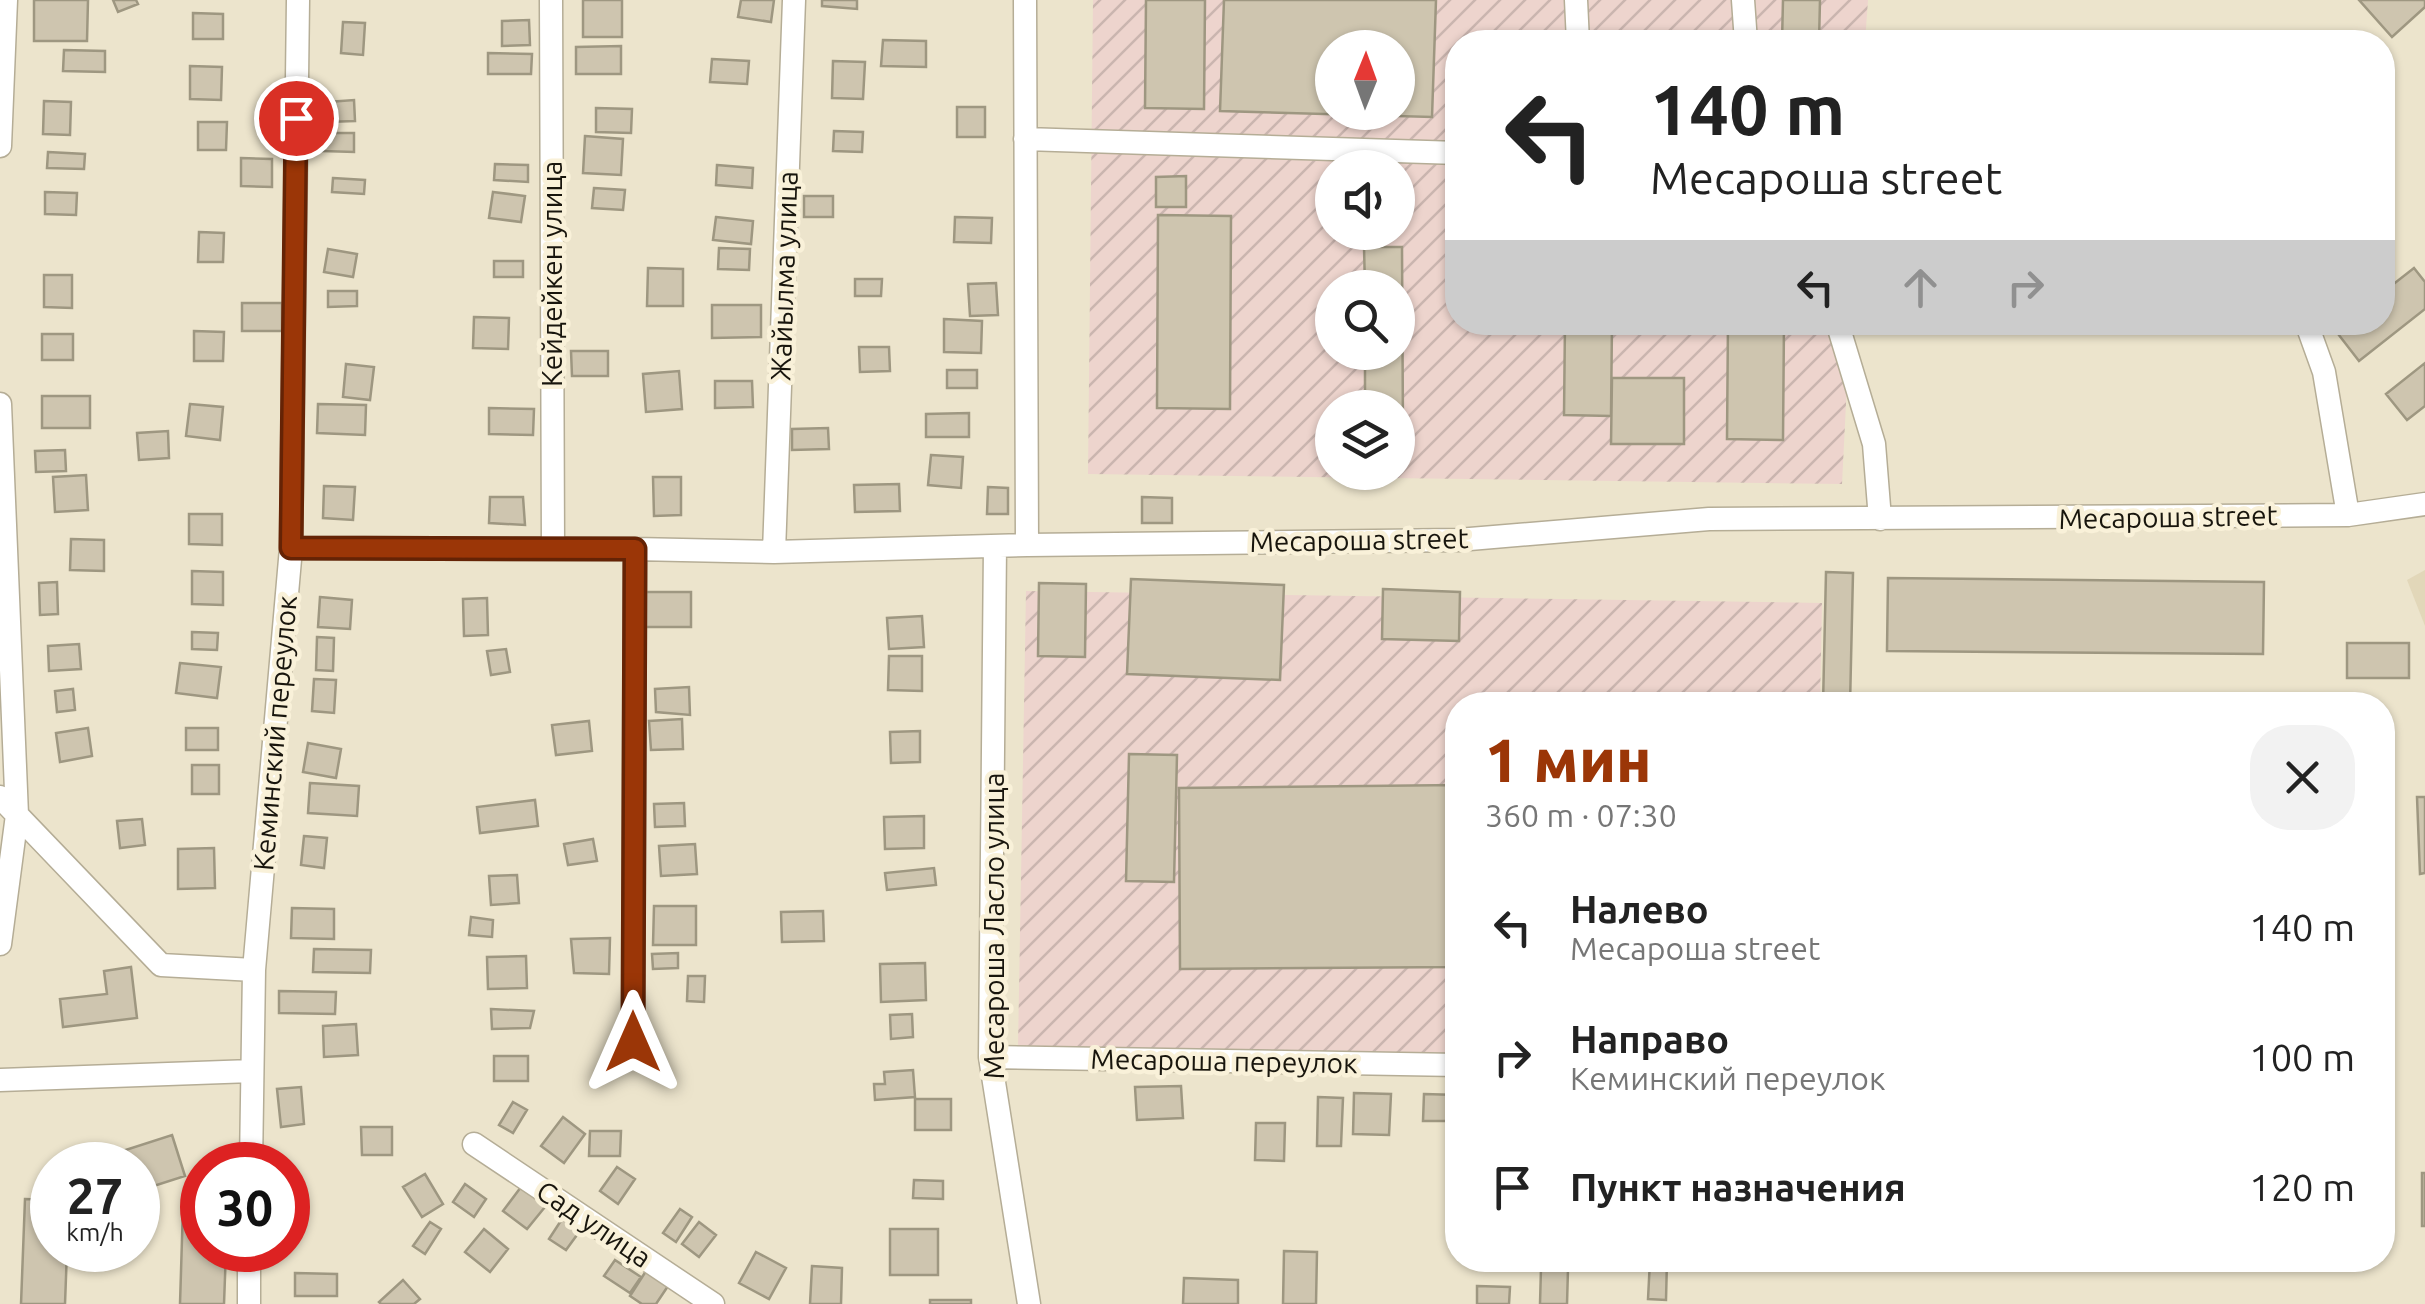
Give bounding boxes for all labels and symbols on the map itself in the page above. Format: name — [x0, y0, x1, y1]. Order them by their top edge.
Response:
north arrow — [1315, 30, 1415, 130]
pin — [254, 76, 339, 161]
street label: Кейдейкен улица — [536, 161, 567, 387]
street label: Жайылма улица — [764, 170, 803, 382]
street label: Месароша street — [2058, 499, 2278, 534]
street label: Месароша street — [1249, 522, 1469, 557]
street label: Кеминский переулок — [247, 594, 302, 872]
street label: Месароша Ласло улица — [978, 773, 1009, 1079]
position arrow — [581, 990, 685, 1094]
street label: Месароша переулок — [1090, 1043, 1358, 1078]
speed limit sign: 30 — [180, 1142, 310, 1272]
street label: Сад улица — [531, 1174, 657, 1273]

